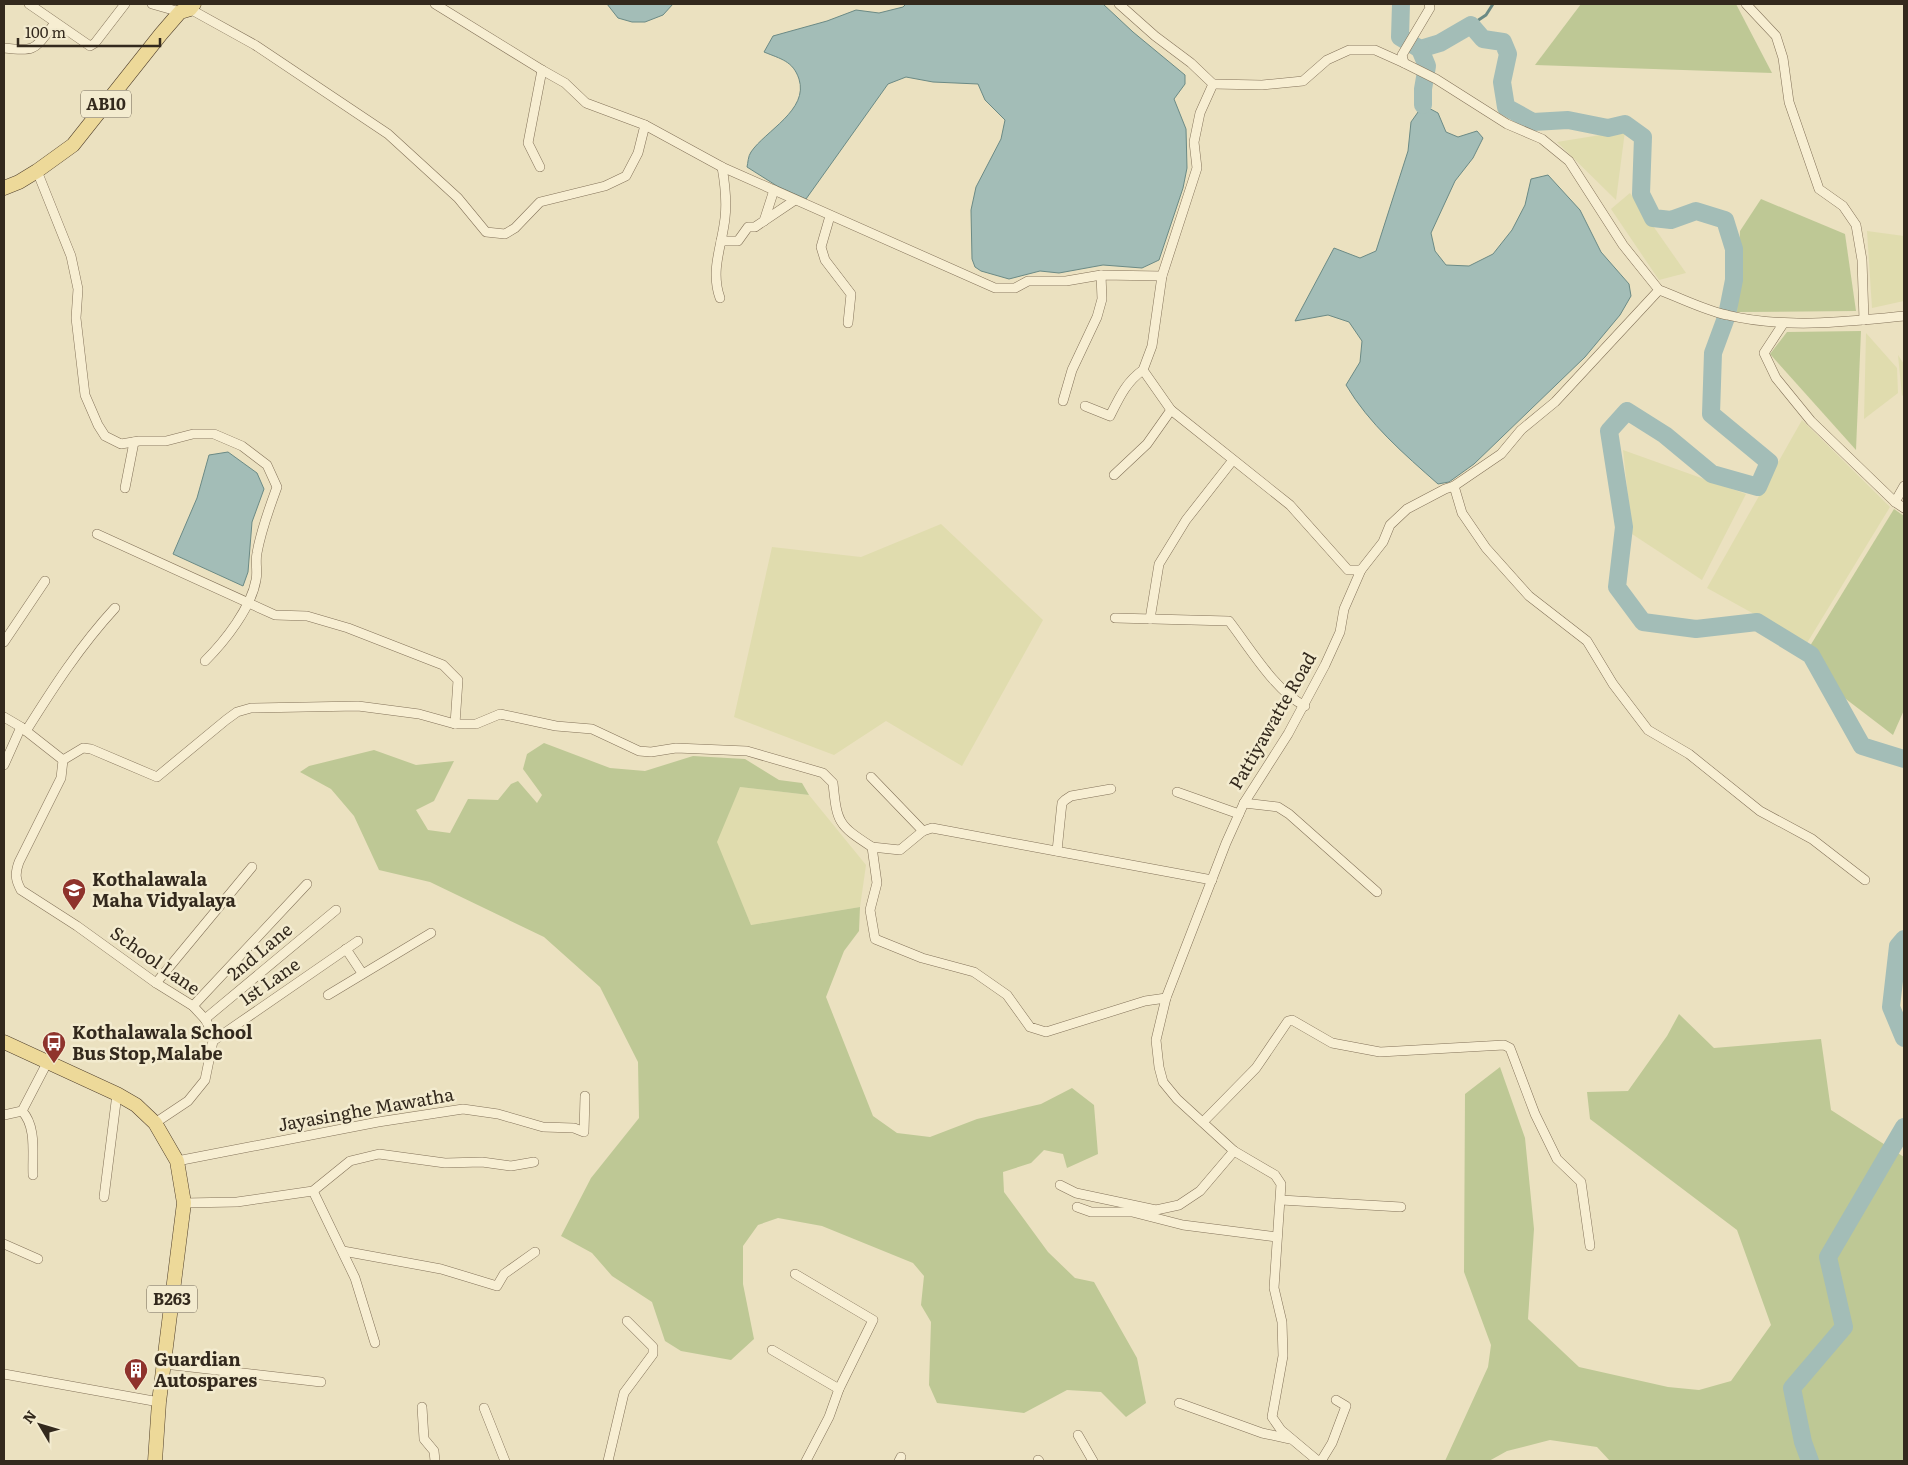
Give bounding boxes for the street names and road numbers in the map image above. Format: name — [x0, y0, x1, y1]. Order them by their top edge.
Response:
road number: AB10 — [81, 90, 131, 118]
street label: Pattiyawatte Road — [1221, 647, 1322, 794]
street label: 2nd Lane — [221, 916, 297, 986]
street label: School Lane — [106, 919, 206, 1001]
street label: 1st Lane — [233, 950, 305, 1011]
street label: Jayasinghe Mawatha — [276, 1080, 456, 1137]
road number: B263 — [147, 1286, 197, 1312]

